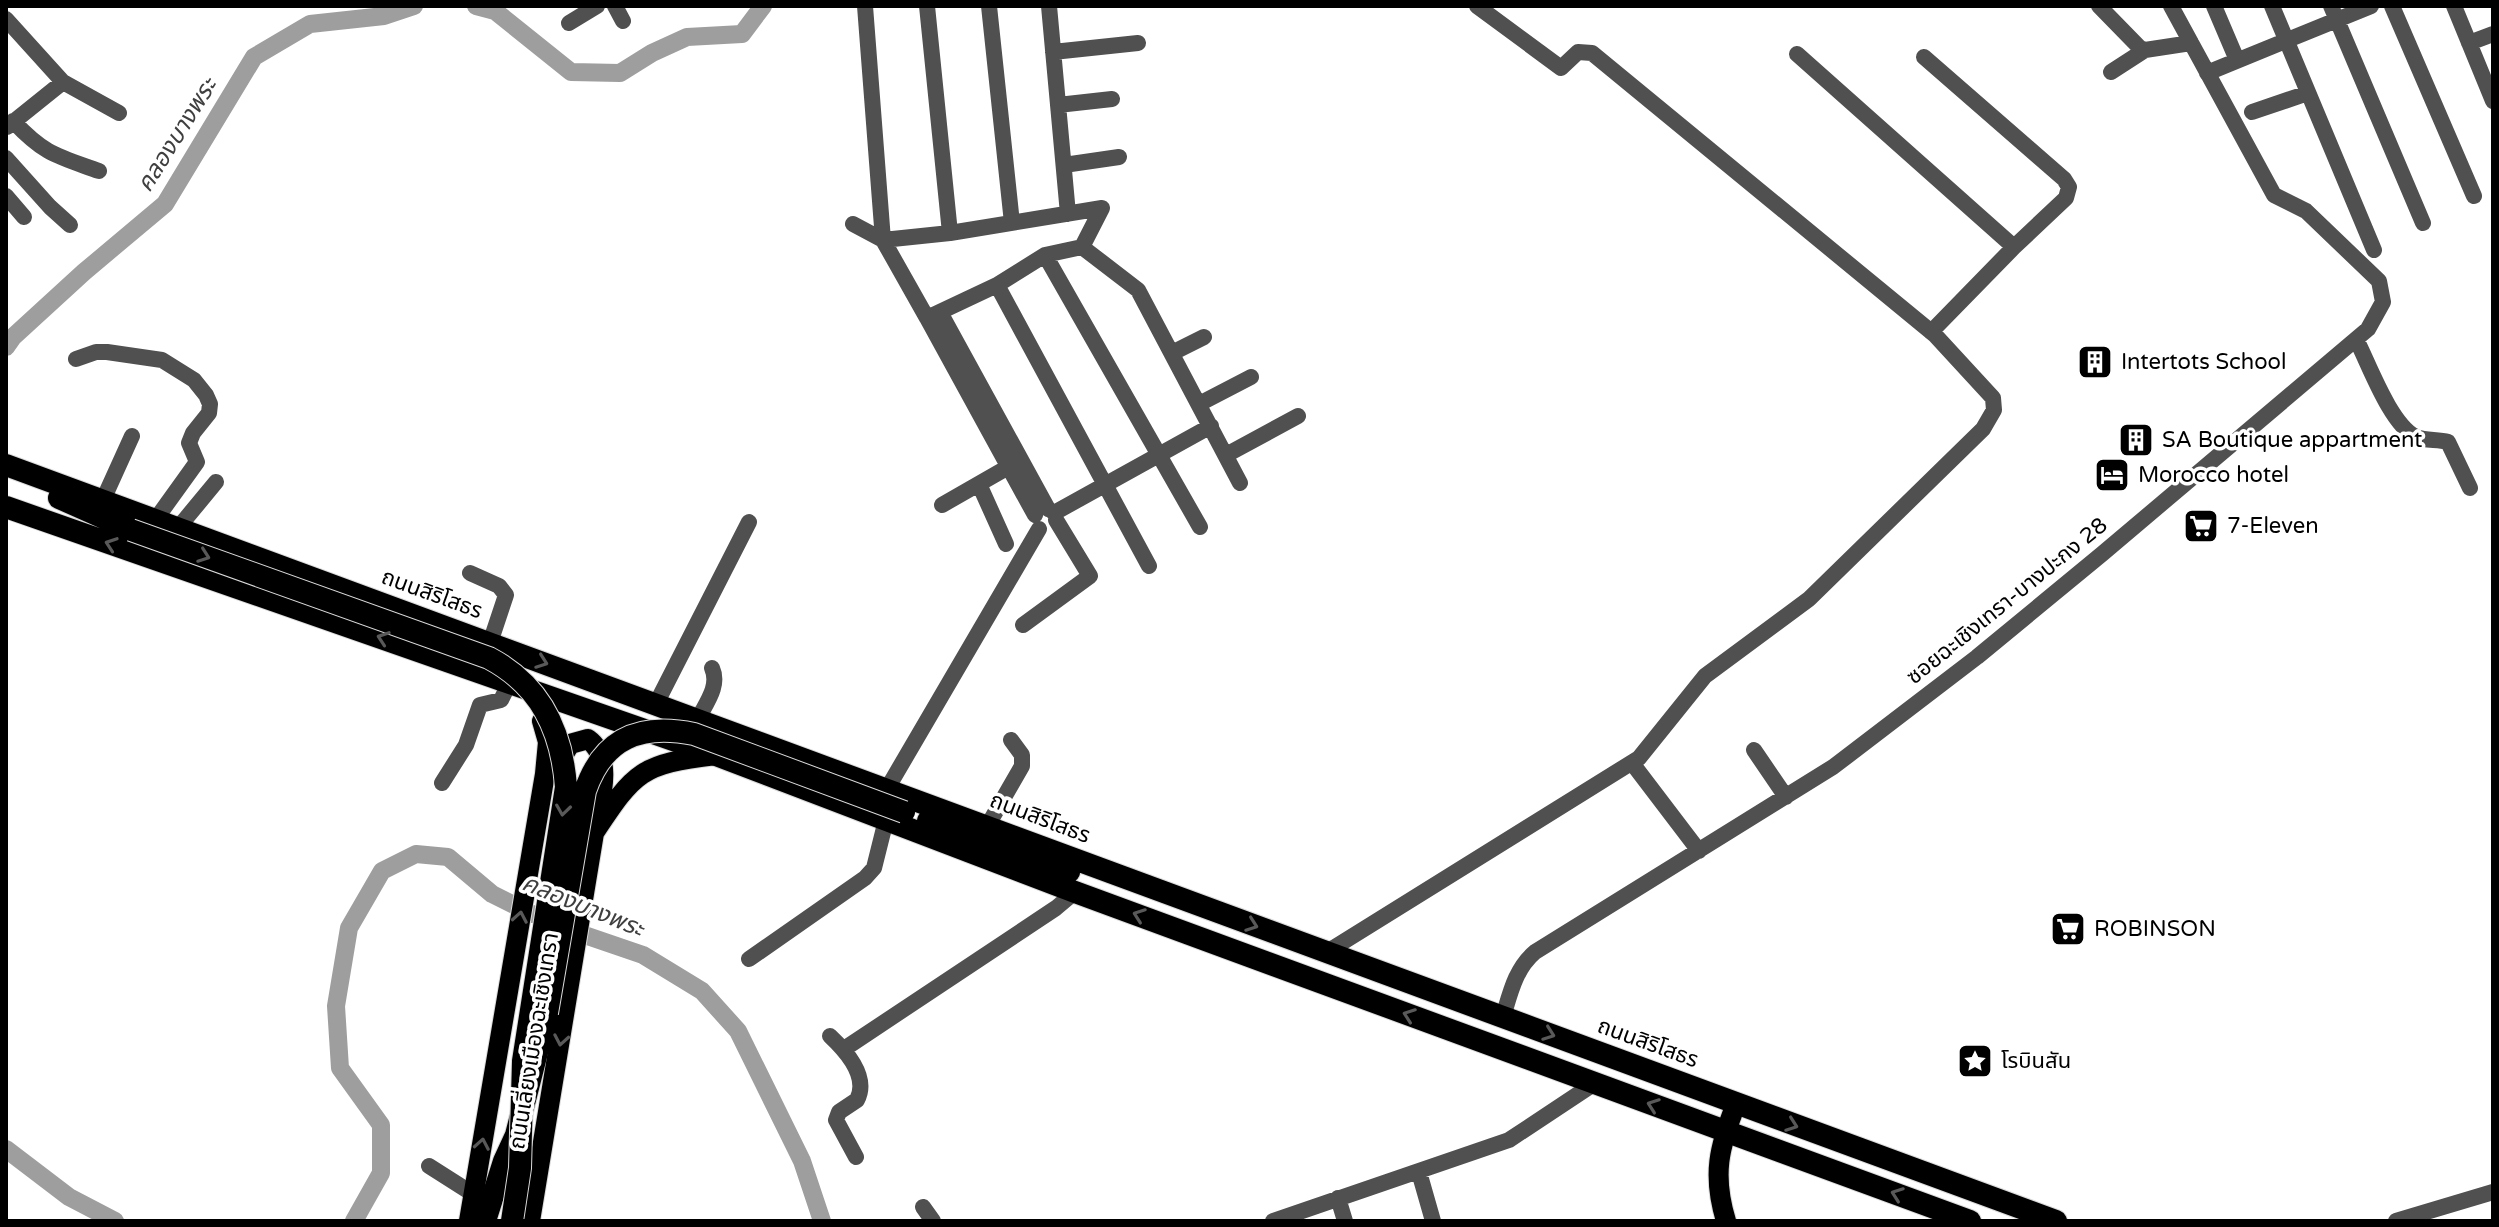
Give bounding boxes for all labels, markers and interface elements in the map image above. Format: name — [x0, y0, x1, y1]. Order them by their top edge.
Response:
water label: คลองบางพระ — [131, 71, 224, 197]
building icon: Intertots School — [2076, 343, 2114, 381]
place label: Intertots School — [2121, 349, 2286, 375]
building icon: SA Boutique appartment — [2117, 421, 2155, 459]
place label: SA Boutique appartment — [2162, 427, 2422, 453]
hotel icon: Morocco hotel — [2093, 456, 2131, 494]
place label: Morocco hotel — [2138, 462, 2289, 488]
supermarket icon: 7-Eleven — [2182, 507, 2220, 545]
street label: ซอยฉะเชิงเทรา-บางปะกง 28 — [1901, 512, 2113, 690]
place label: 7-Eleven — [2227, 513, 2319, 539]
one-way arrow — [105, 537, 119, 553]
one-way arrow — [197, 546, 211, 563]
street label: ถนนสิริโสธร — [378, 564, 486, 624]
one-way arrow — [377, 631, 391, 647]
one-way arrow — [534, 652, 548, 669]
street label: ถนนสิริโสธร — [986, 787, 1094, 849]
one-way arrow — [555, 803, 572, 817]
water label: คลองบางพระ — [518, 868, 650, 944]
one-way arrow — [1133, 908, 1147, 925]
one-way arrow — [510, 910, 527, 924]
supermarket icon: ROBINSON — [2049, 910, 2087, 948]
one-way arrow — [1244, 915, 1258, 932]
place label: ROBINSON — [2094, 916, 2216, 942]
street label: ถนนเลี่ยงเมืองฉะเชิงเทรา — [501, 930, 564, 1151]
one-way arrow — [1403, 1008, 1417, 1025]
street label: ถนนสิริโสธร — [1594, 1013, 1702, 1073]
one-way arrow — [1541, 1024, 1555, 1041]
one-way arrow — [553, 1033, 570, 1047]
place icon: โรบินสัน — [1956, 1042, 1994, 1080]
place label: โรบินสัน — [2001, 1048, 2071, 1074]
one-way arrow — [1647, 1098, 1661, 1115]
one-way arrow — [1785, 1115, 1799, 1132]
one-way arrow — [472, 1137, 489, 1151]
one-way arrow — [1891, 1187, 1905, 1204]

